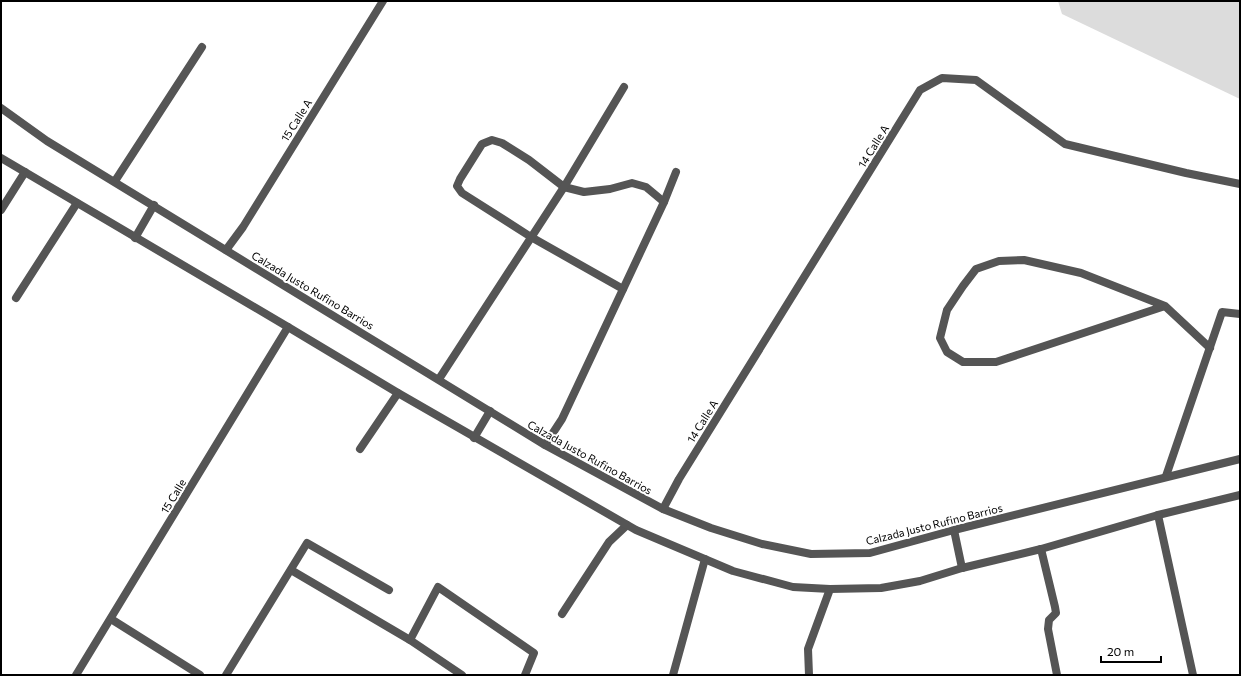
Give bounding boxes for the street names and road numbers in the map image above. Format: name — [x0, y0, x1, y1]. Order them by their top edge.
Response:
street label: 15 Calle A — [278, 96, 314, 144]
street label: 14 Calle A — [855, 122, 891, 170]
street label: Calzada Justo Rufino Barrios — [249, 248, 377, 333]
street label: 14 Calle A — [684, 397, 720, 445]
street label: Calzada Justo Rufino Barrios — [525, 417, 655, 498]
street label: 15 Calle — [158, 476, 188, 516]
street label: Calzada Justo Rufino Barrios — [864, 501, 1004, 548]

